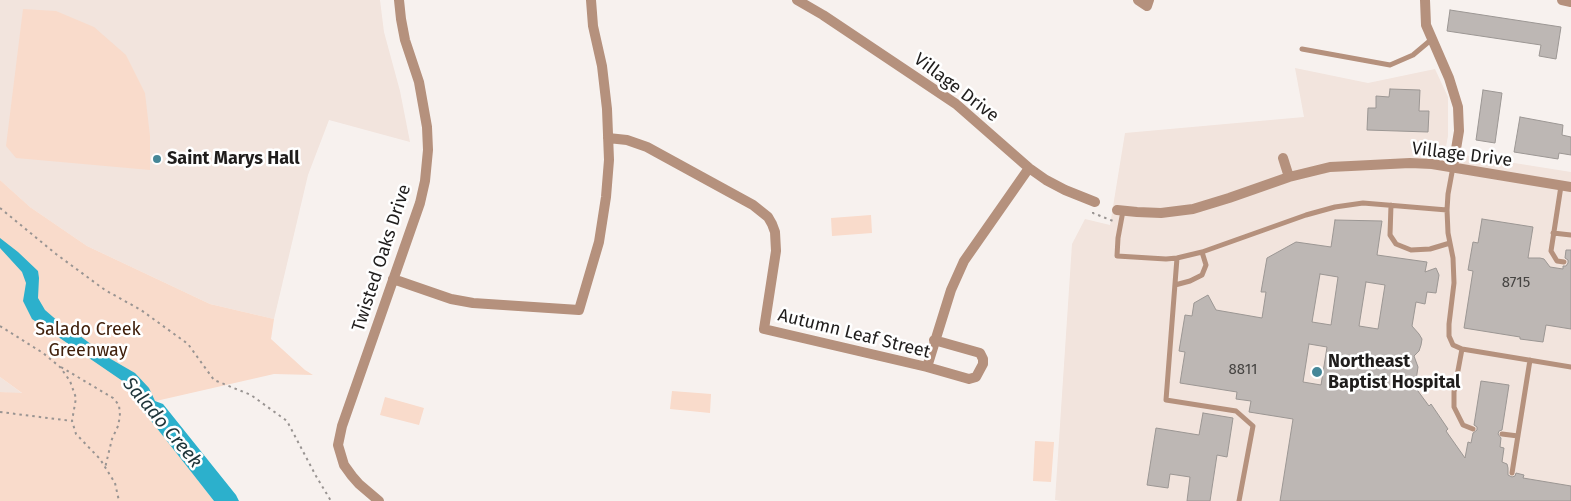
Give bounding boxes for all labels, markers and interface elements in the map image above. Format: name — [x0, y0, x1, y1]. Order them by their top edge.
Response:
street label: Village Drive — [909, 49, 1003, 127]
street label: Village Drive — [1411, 138, 1513, 172]
place label: Saint Marys Hall — [167, 148, 300, 170]
marker: Saint Marys Hall — [151, 153, 163, 165]
street label: Twisted Oaks Drive — [348, 182, 416, 334]
house number: 8715 — [1502, 274, 1530, 292]
street label: Autumn Leaf Street — [776, 305, 932, 363]
park label: Salado Creek Greenway — [35, 319, 141, 362]
place label: Northeast Baptist Hospital — [1328, 351, 1460, 394]
house number: 8811 — [1229, 361, 1257, 379]
marker: Northeast Baptist Hospital — [1310, 365, 1324, 379]
water label: Salado Creek — [118, 373, 206, 473]

